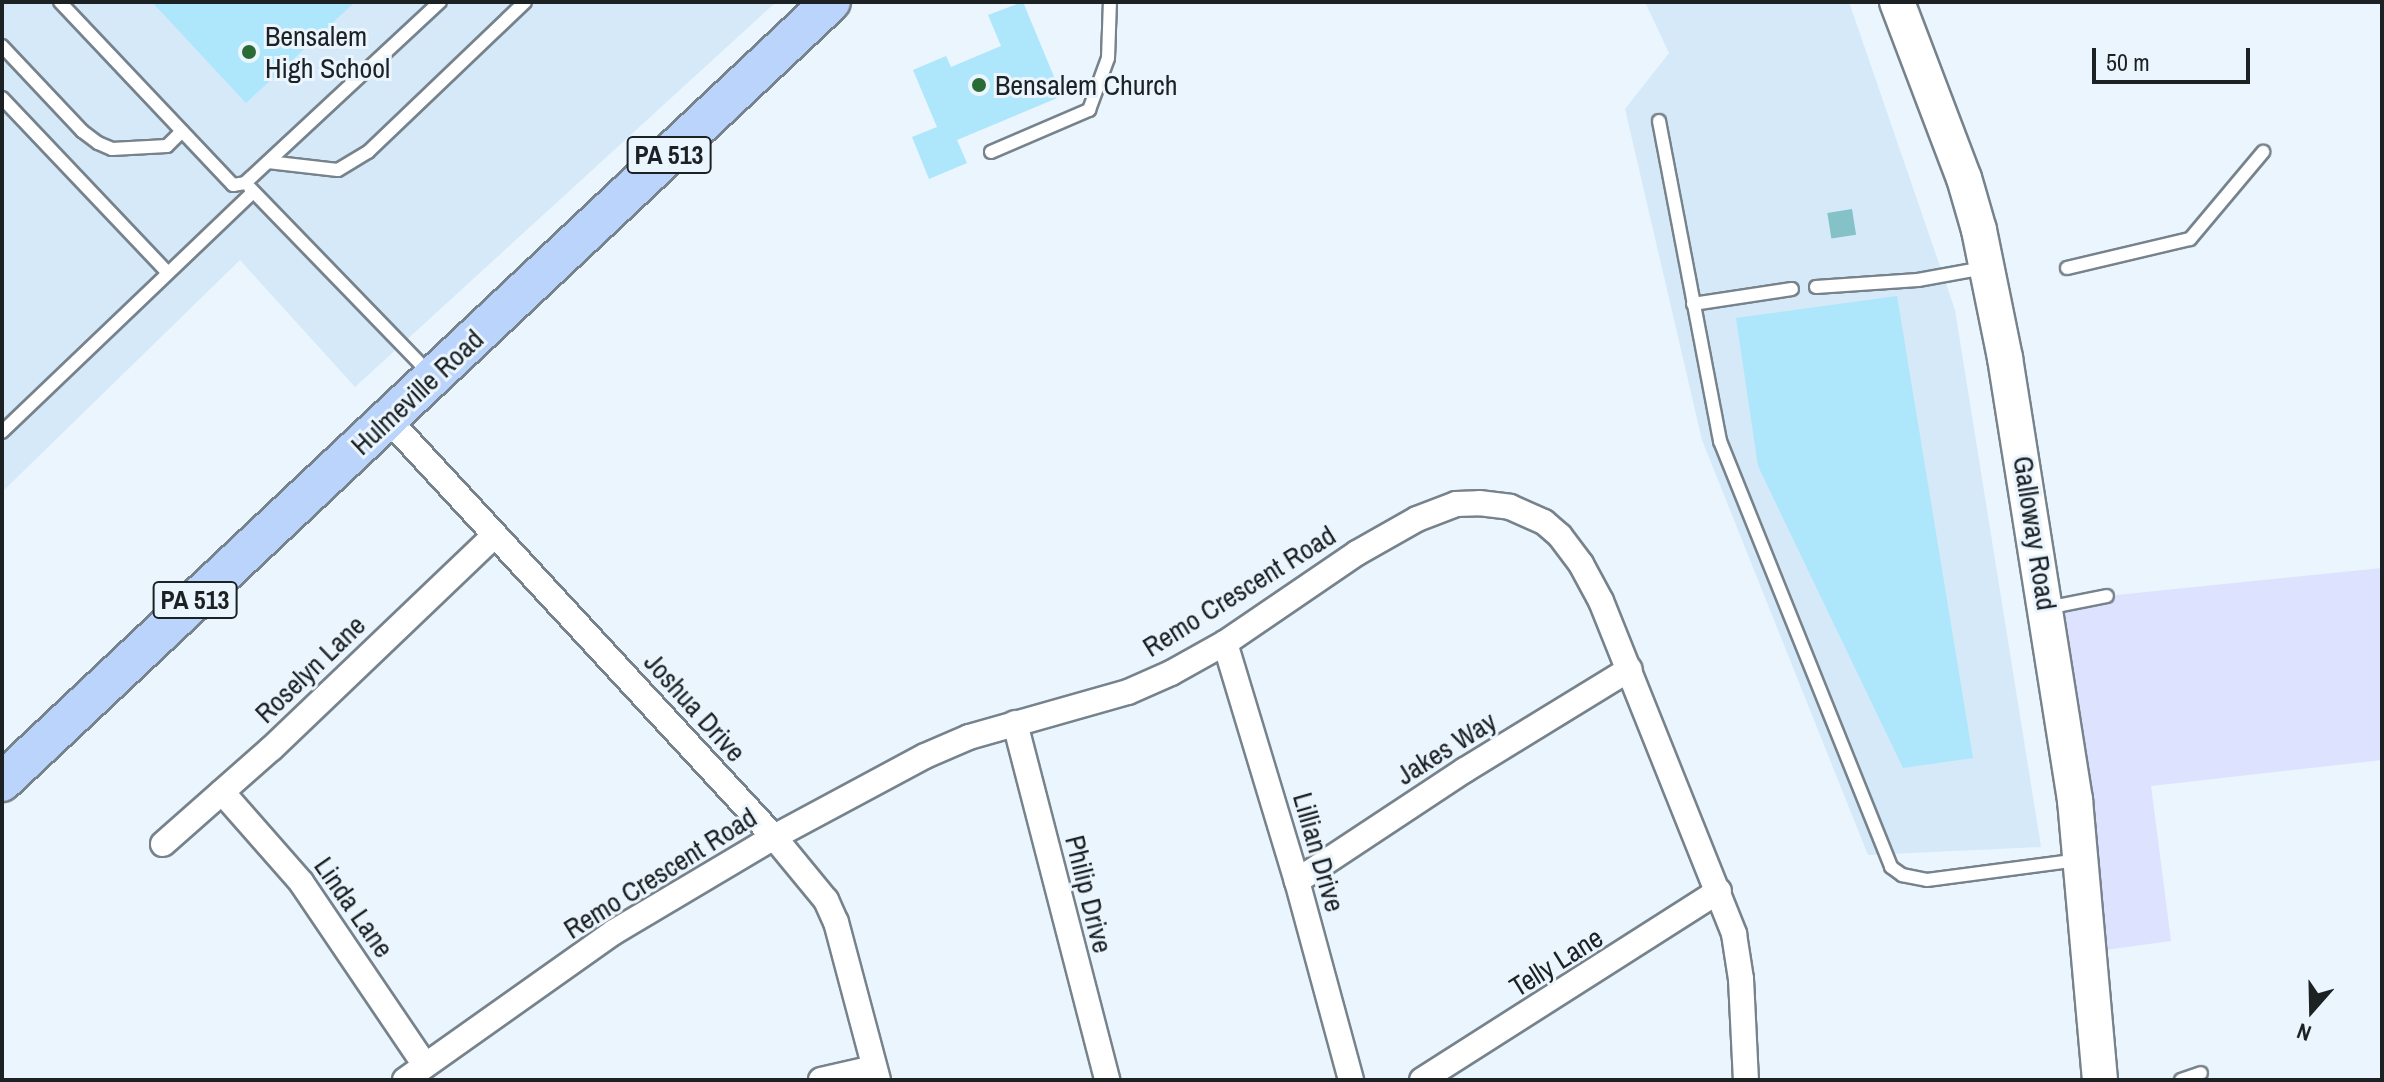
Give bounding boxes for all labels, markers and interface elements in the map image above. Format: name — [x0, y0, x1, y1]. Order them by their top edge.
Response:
place label: Bensalem High School — [265, 19, 390, 85]
scale bar — [2096, 32, 2254, 82]
marker: Bensalem High School — [240, 43, 258, 61]
text: 50 m — [2106, 46, 2150, 78]
place label: Bensalem Church — [995, 68, 1177, 102]
marker: Bensalem Church — [970, 76, 988, 94]
road number: PA 513 — [625, 133, 713, 177]
street label: Hulmeville Road — [344, 322, 490, 462]
street label: Galloway Road — [2006, 453, 2064, 613]
street label: Remo Crescent Road — [1136, 518, 1342, 664]
road number: PA 513 — [151, 578, 239, 622]
street label: Roselyn Lane — [248, 608, 372, 730]
street label: Joshua Drive — [637, 645, 753, 769]
street label: Jakes Way — [1390, 704, 1502, 792]
street label: Lillian Drive — [1286, 788, 1352, 916]
street label: Remo Crescent Road — [557, 800, 763, 946]
street label: Philip Drive — [1058, 832, 1120, 956]
street label: Linda Lane — [307, 850, 401, 964]
street label: Telly Lane — [1503, 920, 1609, 1004]
north arrow — [2272, 970, 2352, 1050]
text: N — [2293, 1016, 2315, 1049]

